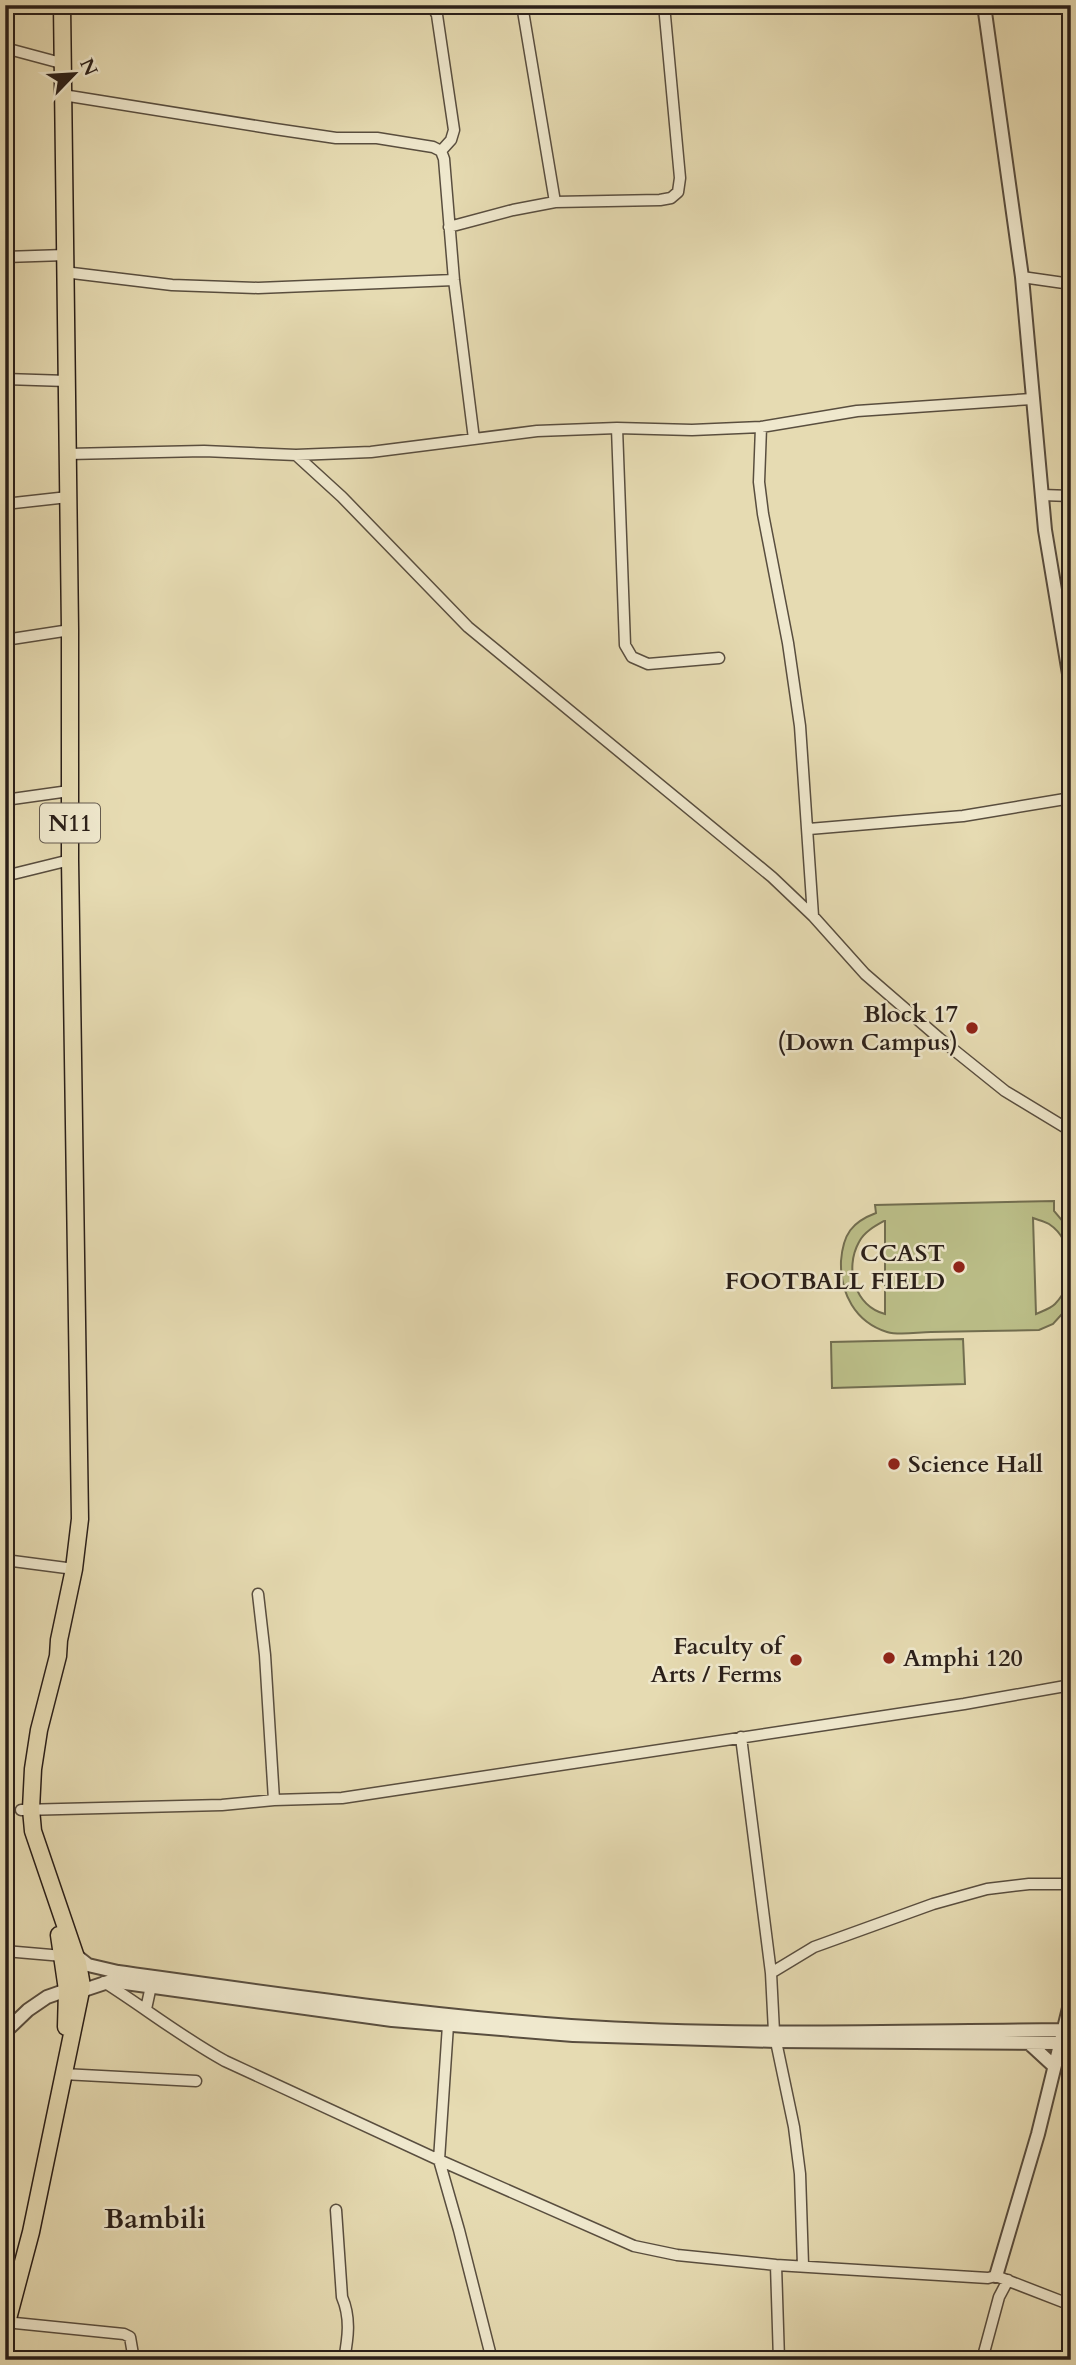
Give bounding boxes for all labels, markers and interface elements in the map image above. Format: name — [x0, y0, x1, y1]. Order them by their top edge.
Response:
north arrow — [38, 38, 108, 108]
text: N — [73, 54, 104, 81]
road number: N11 — [40, 804, 100, 842]
place label: Block 17 (Down Campus) — [777, 998, 958, 1059]
marker: Block 17 (Down Campus) — [964, 1020, 980, 1036]
place label: CCAST FOOTBALL FIELD — [725, 1237, 945, 1298]
marker: CCAST FOOTBALL FIELD — [951, 1259, 967, 1275]
place label: Science Hall — [908, 1448, 1043, 1481]
marker: Science Hall — [886, 1456, 902, 1472]
place label: Faculty of Arts / Ferms — [651, 1630, 786, 1691]
place label: Amphi 120 — [903, 1642, 1023, 1675]
marker: Amphi 120 — [881, 1650, 897, 1666]
marker: Faculty of Arts / Ferms — [788, 1652, 804, 1668]
district label: Bambili — [104, 2200, 206, 2238]

